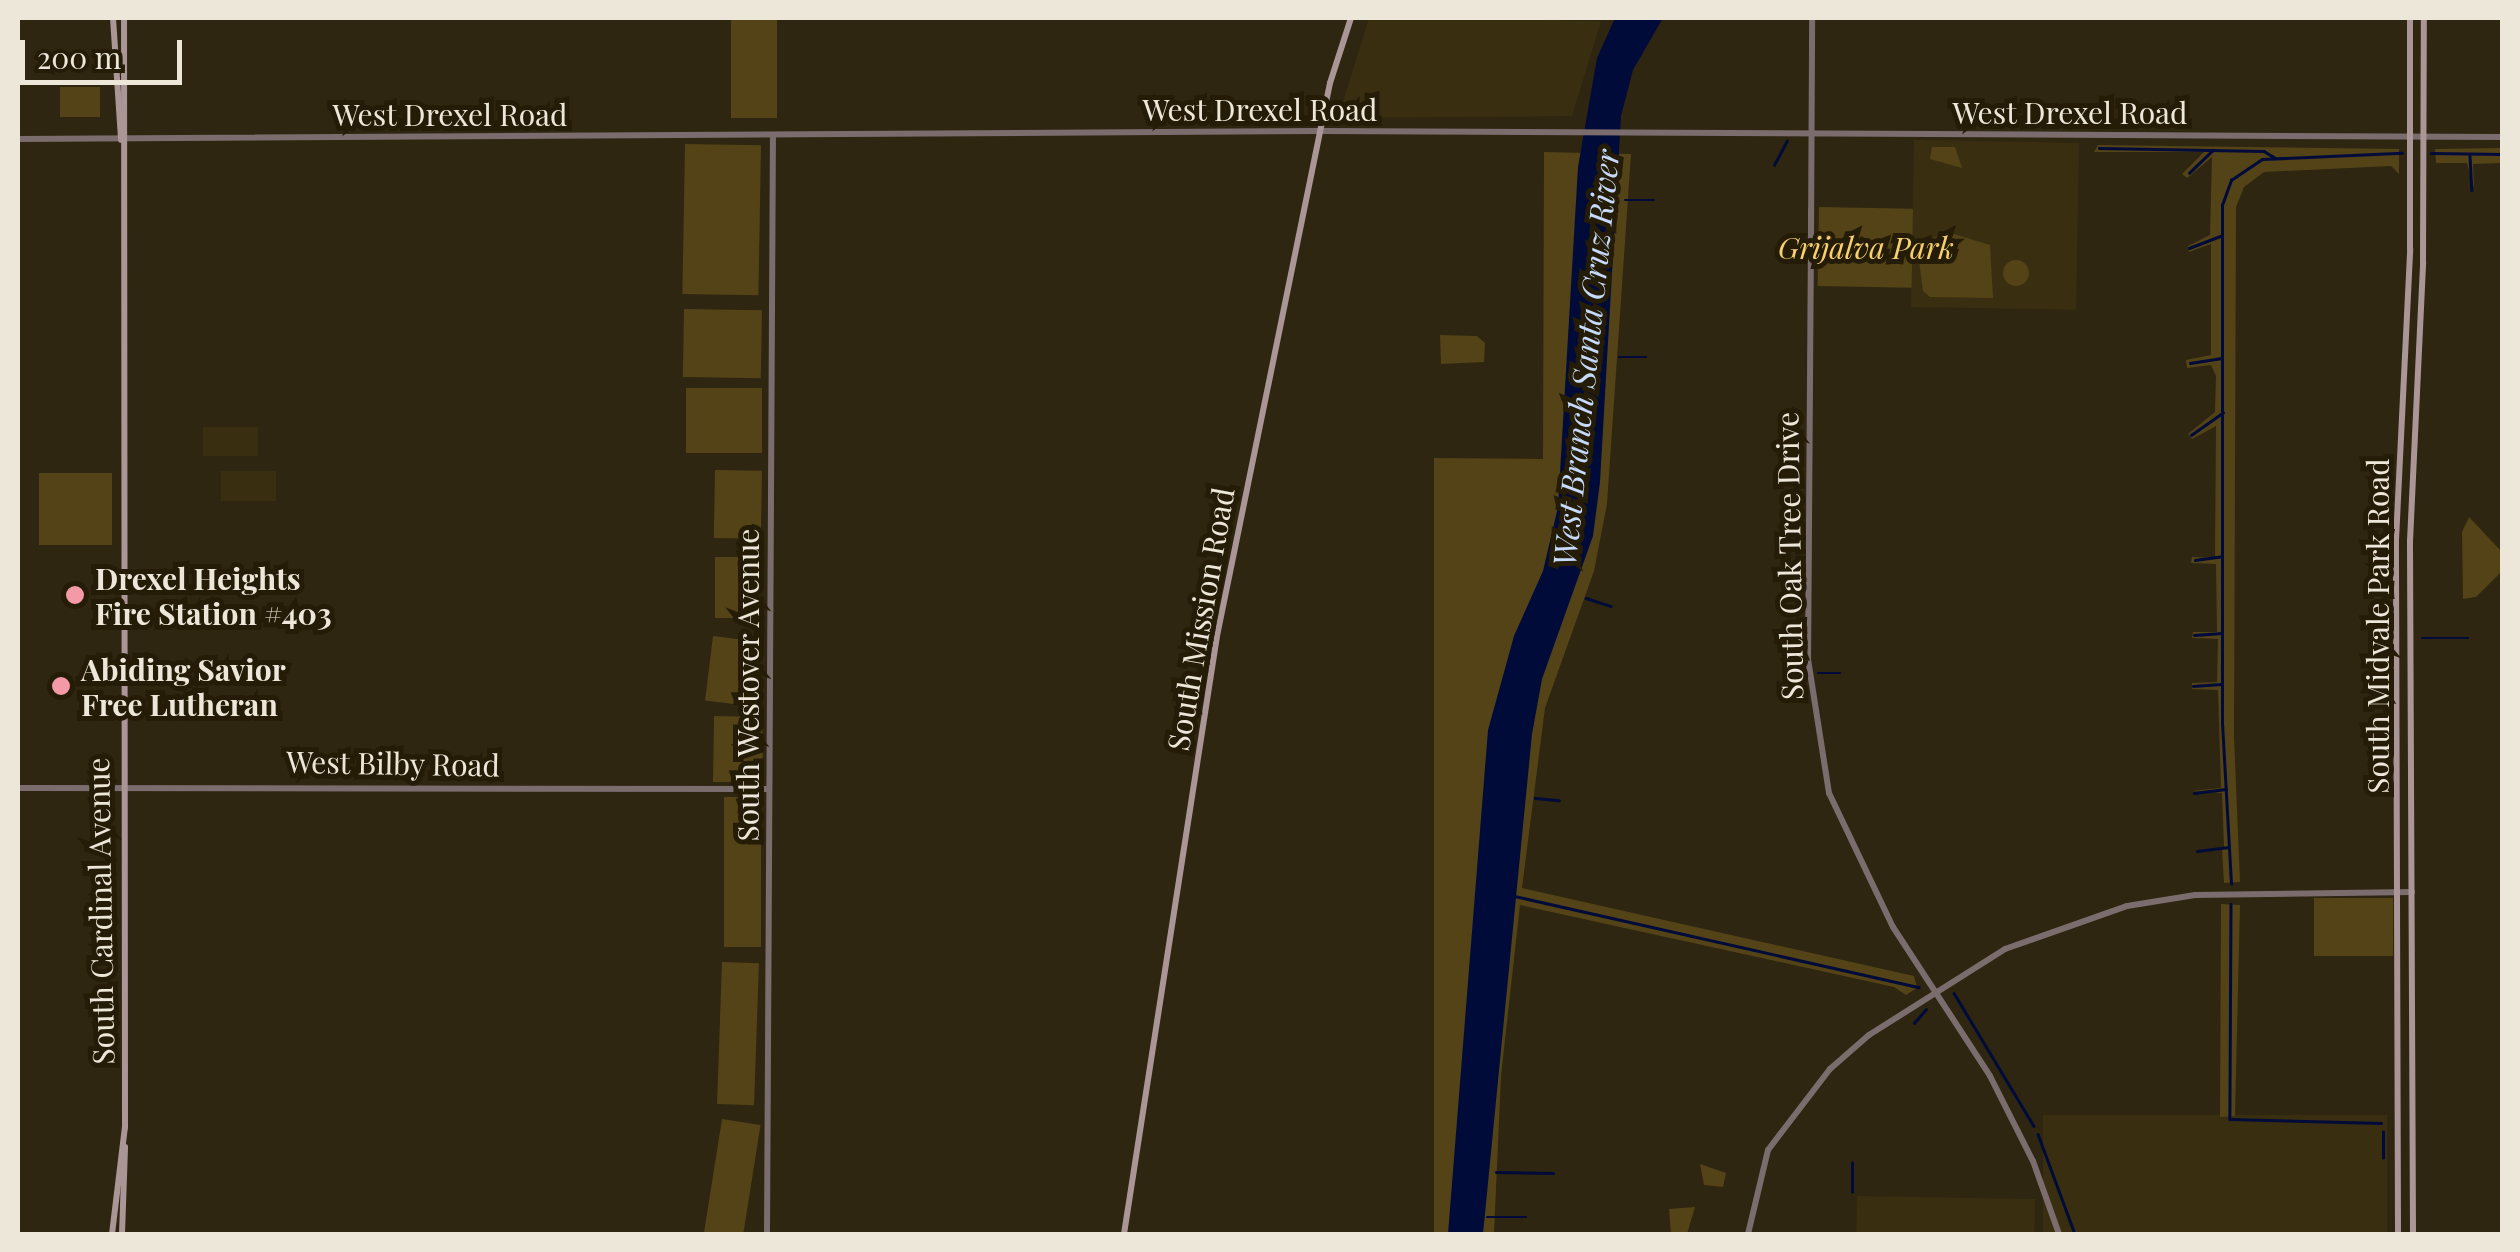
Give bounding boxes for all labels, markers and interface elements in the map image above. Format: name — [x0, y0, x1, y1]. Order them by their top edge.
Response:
scale bar — [25, 20, 188, 82]
text: 200 m — [37, 37, 121, 77]
street label: West Drexel Road — [1142, 91, 1378, 127]
street label: West Drexel Road — [1952, 94, 2188, 130]
street label: West Drexel Road — [332, 96, 568, 132]
water label: West Branch Santa Cruz River — [1544, 148, 1626, 568]
park label: Grijalva Park — [1778, 229, 1954, 265]
street label: South Oak Tree Drive — [1768, 411, 1810, 701]
street label: South Midvale Park Road — [2359, 458, 2395, 794]
street label: South Mission Road — [1159, 485, 1241, 753]
street label: South Westover Avenue — [729, 527, 765, 843]
place label: Drexel Heights Fire Station #403 — [95, 560, 332, 630]
marker: Drexel Heights Fire Station #403 — [64, 584, 86, 606]
place label: Abiding Savior Free Lutheran — [81, 651, 286, 722]
marker: Abiding Savior Free Lutheran — [50, 675, 72, 697]
street label: West Bilby Road — [285, 743, 501, 783]
street label: South Cardinal Avenue — [79, 757, 121, 1065]

